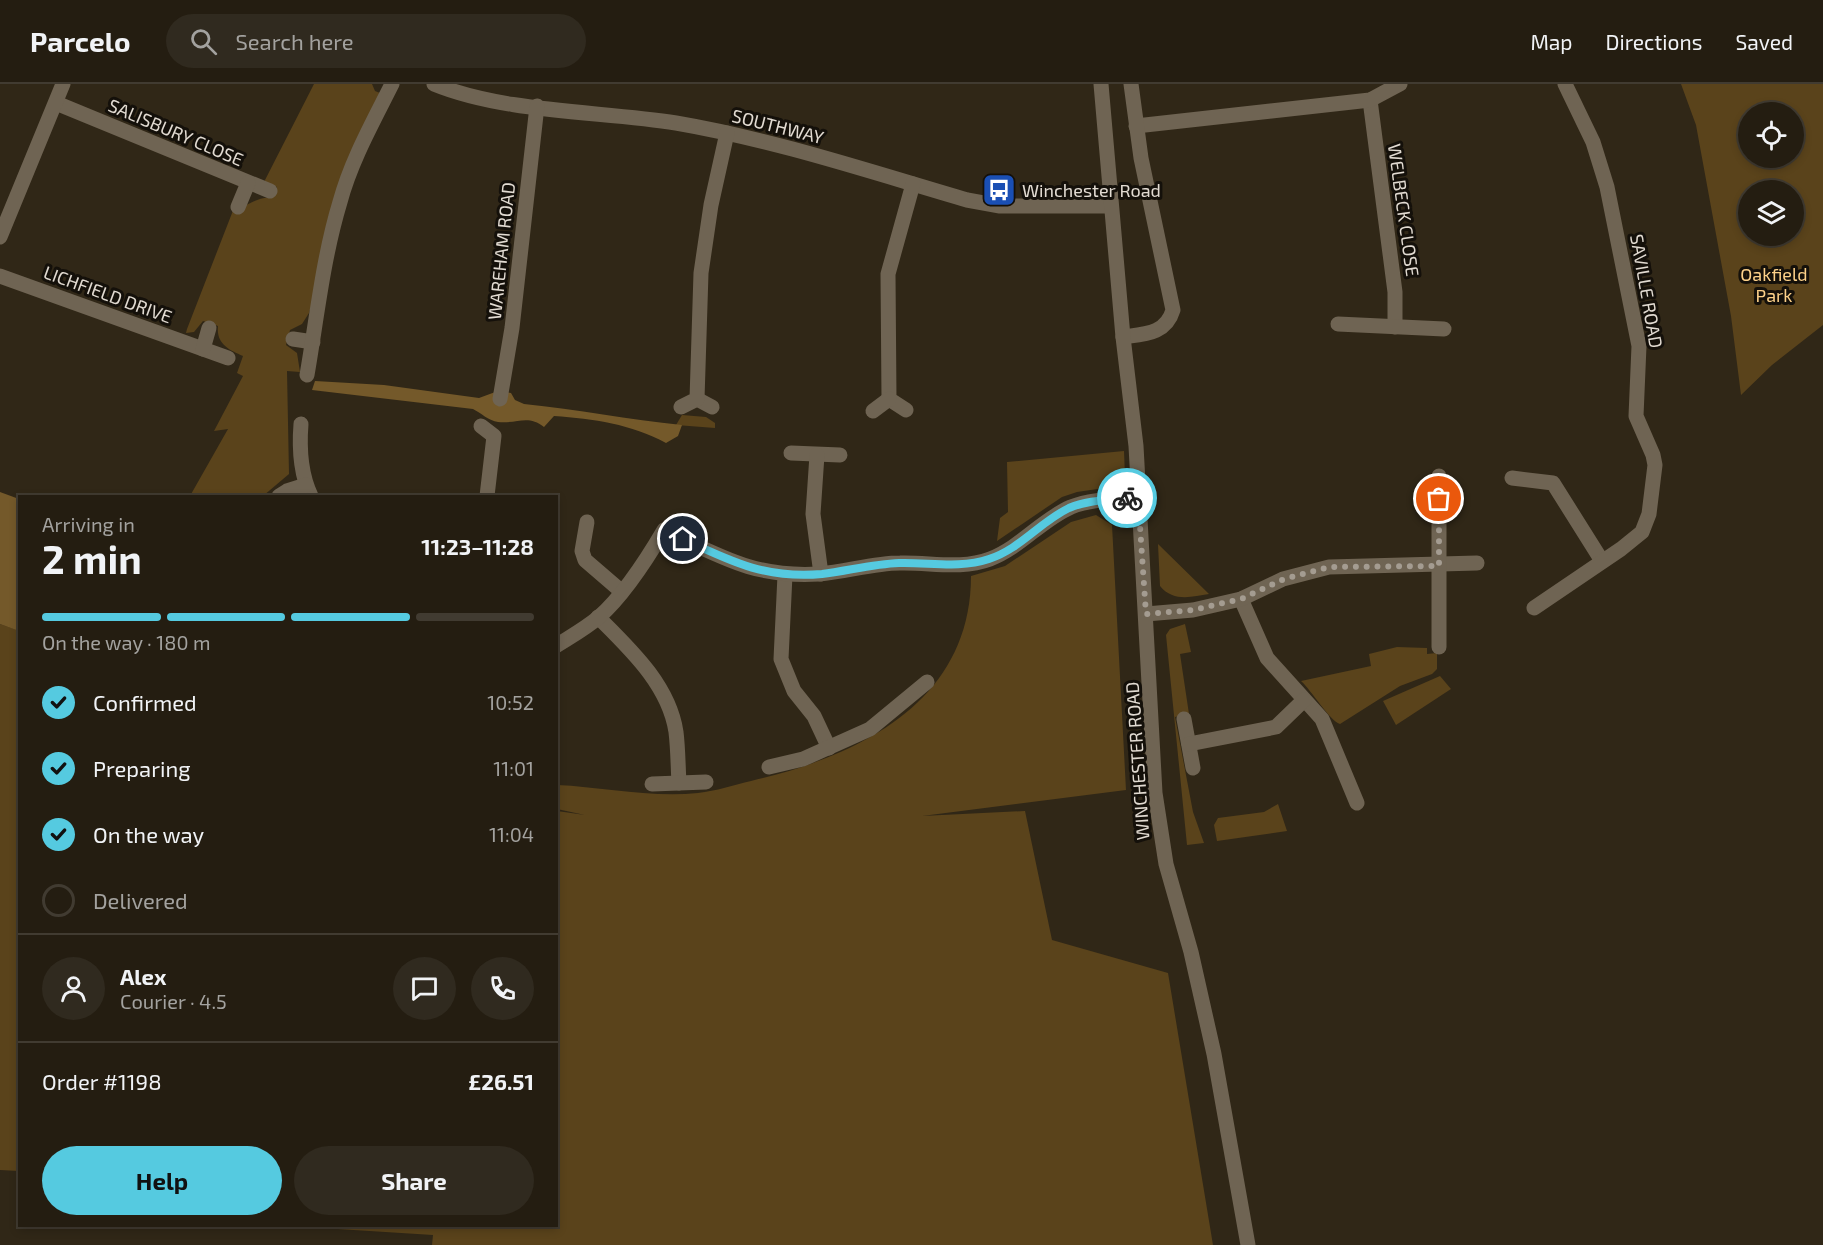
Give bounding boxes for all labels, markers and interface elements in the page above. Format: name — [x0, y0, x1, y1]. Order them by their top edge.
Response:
search box — [166, 14, 586, 68]
text: Parcelo — [30, 24, 130, 58]
icon: search — [187, 25, 220, 58]
text: Search here — [235, 28, 354, 54]
text: Map — [1530, 29, 1573, 54]
text: Directions — [1606, 29, 1702, 54]
text: Saved — [1735, 29, 1793, 54]
street label: SALISBURY CLOSE — [105, 94, 247, 170]
map controls — [1738, 102, 1804, 246]
button: locate — [1738, 102, 1804, 168]
street label: SOUTHWAY — [730, 104, 827, 148]
street label: WELBECK CLOSE — [1384, 142, 1424, 278]
bus stop icon: Winchester Road — [981, 172, 1017, 208]
place label: Winchester Road — [1022, 179, 1161, 201]
button: layers — [1738, 180, 1804, 246]
street label: WAREHAM ROAD — [483, 181, 519, 321]
street label: SAVILLE ROAD — [1626, 232, 1668, 350]
street label: LICHFIELD DRIVE — [41, 261, 175, 327]
park label: Oakfield Park — [1740, 263, 1808, 306]
courier — [1097, 468, 1157, 528]
pin — [1413, 473, 1464, 524]
icon: bike — [1111, 482, 1144, 515]
icon: bag — [1422, 482, 1455, 515]
text: Arriving in — [42, 512, 135, 536]
pin — [657, 513, 708, 564]
icon: home — [666, 522, 699, 555]
text: 11:23–11:28 — [421, 533, 534, 559]
text: 2 min — [42, 535, 142, 582]
text: On the way · 180 m — [42, 630, 210, 654]
street label: WINCHESTER ROAD — [1120, 681, 1154, 841]
icon: check — [42, 686, 75, 719]
text: Confirmed — [93, 689, 197, 715]
text: 10:52 — [487, 690, 534, 714]
icon: check — [42, 752, 75, 785]
text: Preparing — [93, 755, 191, 781]
text: 11:01 — [493, 756, 534, 780]
icon: check — [42, 818, 75, 851]
text: On the way — [93, 821, 204, 847]
text: 11:04 — [489, 822, 534, 846]
text: Delivered — [93, 887, 188, 913]
button: person — [42, 957, 105, 1020]
button: chat — [393, 957, 456, 1020]
button: phone — [471, 957, 534, 1020]
text: Alex — [120, 963, 166, 989]
text: Courier · 4.5 — [120, 989, 227, 1013]
text: Order #1198 — [42, 1068, 162, 1094]
text: £26.51 — [468, 1068, 534, 1094]
button: Help — [42, 1146, 282, 1215]
button: Share — [294, 1146, 534, 1215]

